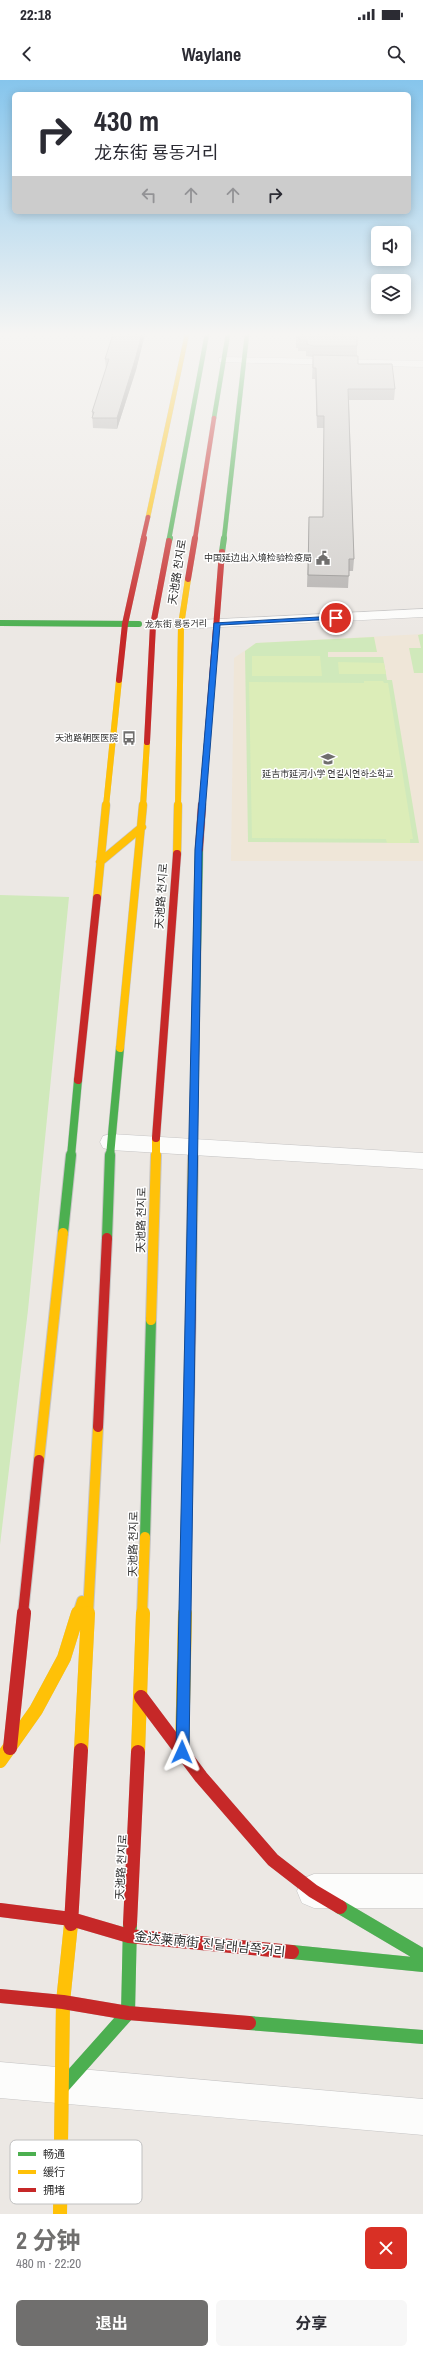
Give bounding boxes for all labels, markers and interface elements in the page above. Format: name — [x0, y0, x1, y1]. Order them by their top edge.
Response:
text: 22:18 — [20, 4, 51, 25]
text: Waylane — [182, 42, 241, 67]
icon: back — [16, 43, 38, 65]
icon: search — [385, 43, 407, 65]
text: 430 m — [94, 102, 159, 140]
icon: right — [28, 108, 80, 160]
text: 龙东街 룡동거리 — [94, 140, 218, 165]
icon: left — [138, 184, 160, 206]
icon: ahead — [180, 184, 202, 206]
icon: ahead — [222, 184, 244, 206]
icon: right — [264, 184, 286, 206]
map controls — [371, 226, 411, 314]
button: sound — [371, 226, 411, 266]
button: layers — [371, 274, 411, 314]
street label: 天池路 천지로 — [165, 538, 189, 606]
public building icon: 中国延边出入境检验检疫局 — [315, 550, 331, 566]
place label: 中国延边出入境检验检疫局 — [204, 552, 312, 564]
pin — [319, 601, 353, 635]
icon: arrive — [325, 607, 347, 629]
street label: 龙东街 룡동거리 — [145, 617, 207, 631]
bus stop icon: 天池路朝医医院 — [121, 730, 137, 746]
place label: 天池路朝医医院 — [55, 732, 118, 744]
school or university icon: 延吉市延河小学 연길시연하소학교 — [320, 751, 336, 767]
place label: 延吉市延河小学 연길시연하소학교 — [262, 768, 394, 780]
street label: 天池路 천지로 — [152, 863, 170, 929]
street label: 天池路 천지로 — [133, 1187, 149, 1253]
street label: 天池路 천지로 — [125, 1511, 141, 1577]
position arrow — [161, 1731, 203, 1773]
street label: 天池路 천지로 — [112, 1834, 130, 1900]
street label: 金达莱南街 진달래남쪽거리 — [134, 1928, 286, 1960]
legend — [10, 2140, 142, 2204]
text: 畅通 — [43, 2147, 65, 2161]
text: 缓行 — [43, 2165, 65, 2179]
text: 拥堵 — [43, 2183, 65, 2197]
text: 2 分钟 — [16, 2224, 80, 2256]
button: close — [365, 2227, 407, 2269]
text: 480 m · 22:20 — [16, 2255, 81, 2272]
button: 退出 — [16, 2300, 208, 2346]
button: 分享 — [216, 2300, 407, 2346]

